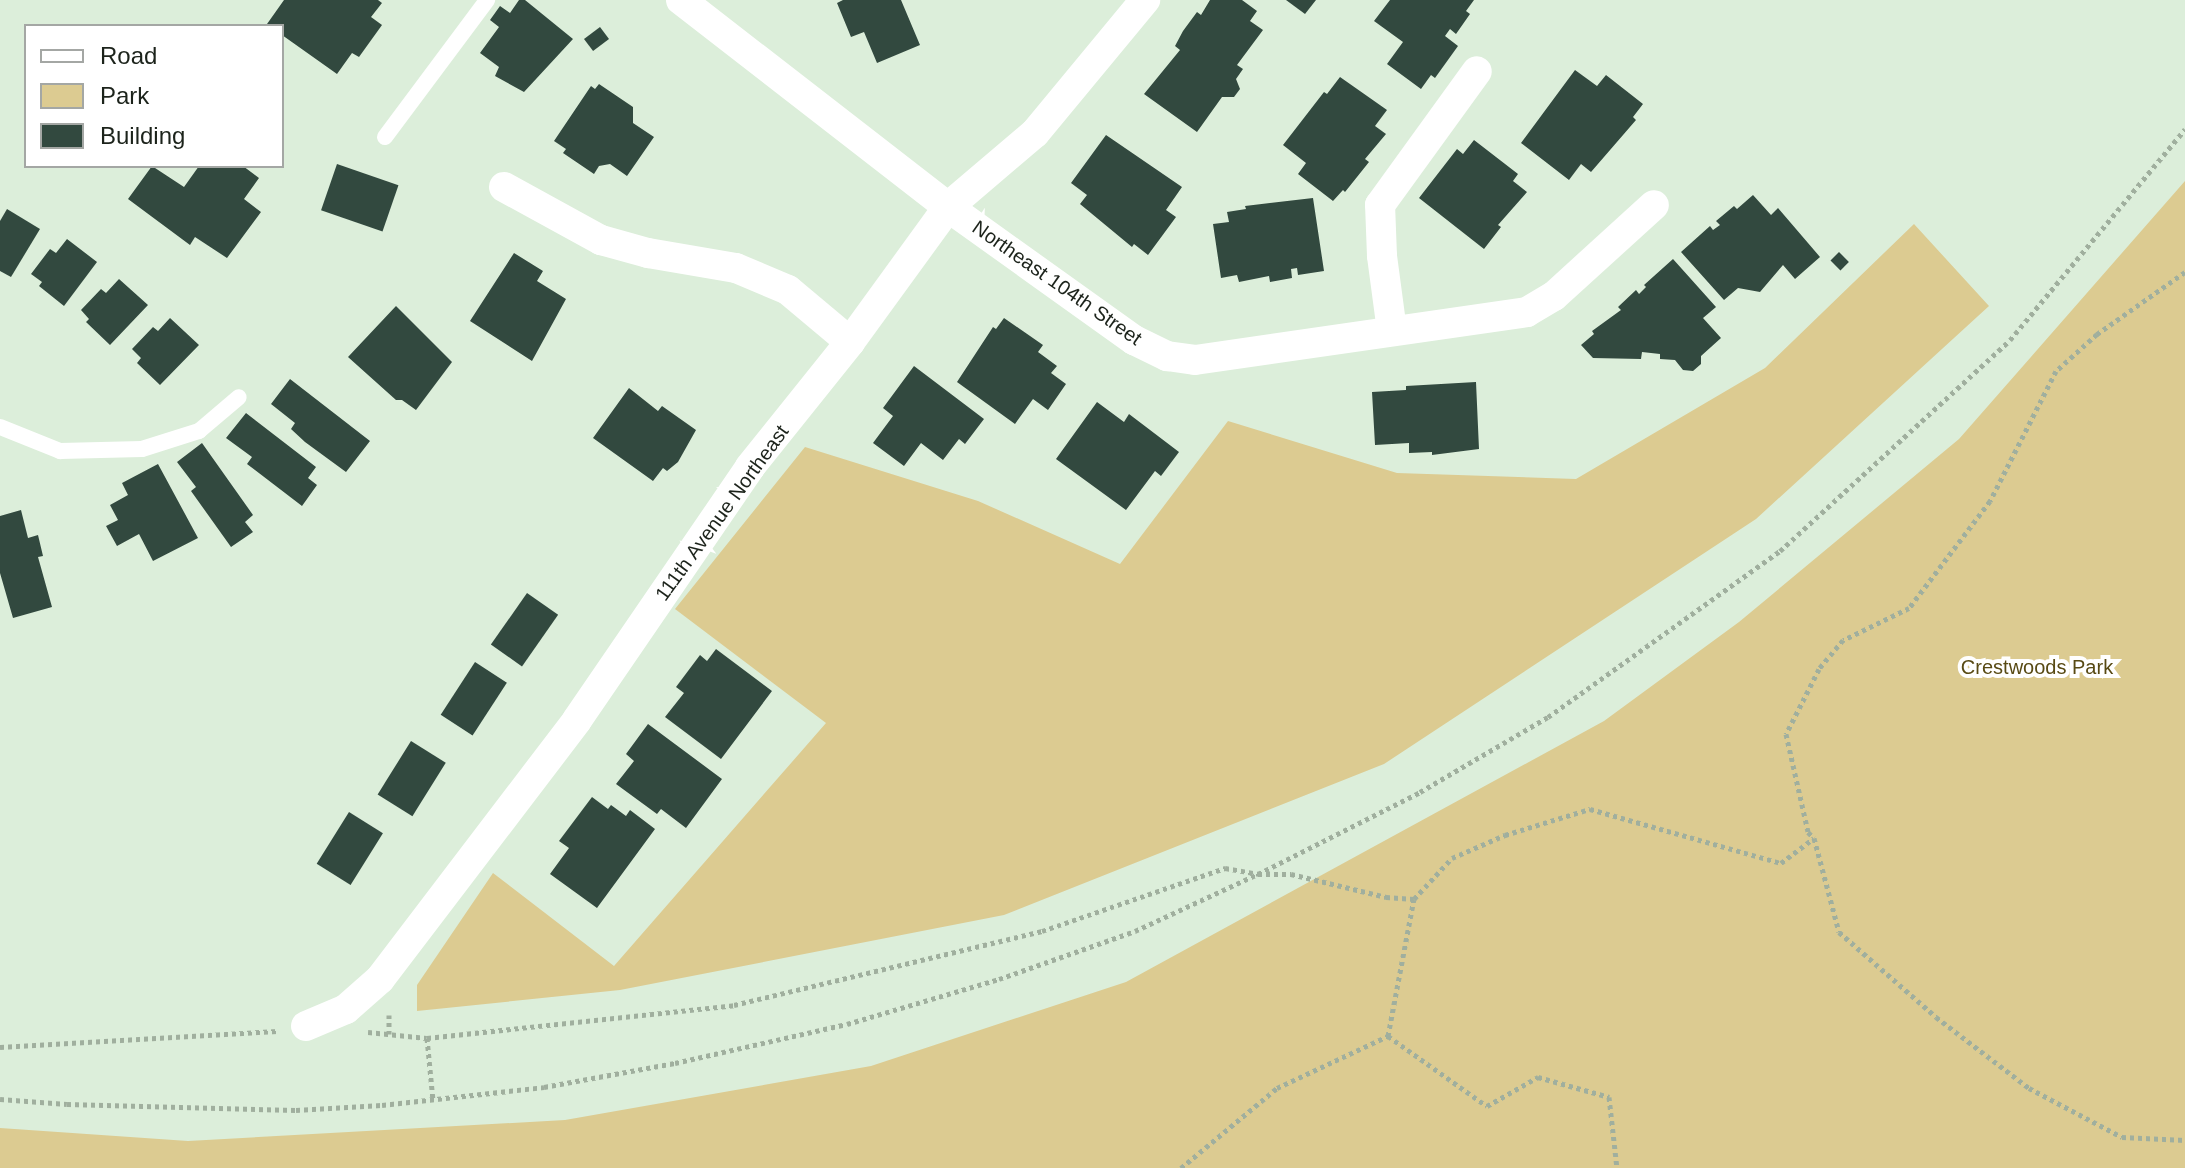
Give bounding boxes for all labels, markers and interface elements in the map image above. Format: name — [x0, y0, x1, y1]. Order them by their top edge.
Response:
legend — [24, 24, 284, 168]
text: Road — [100, 42, 157, 69]
text: Park — [100, 82, 149, 109]
text: Building — [100, 122, 185, 149]
street label: Northeast 104th Street — [968, 215, 1146, 351]
street label: 111th Avenue Northeast — [650, 420, 794, 606]
park label: Crestwoods Park — [1961, 655, 2113, 679]

